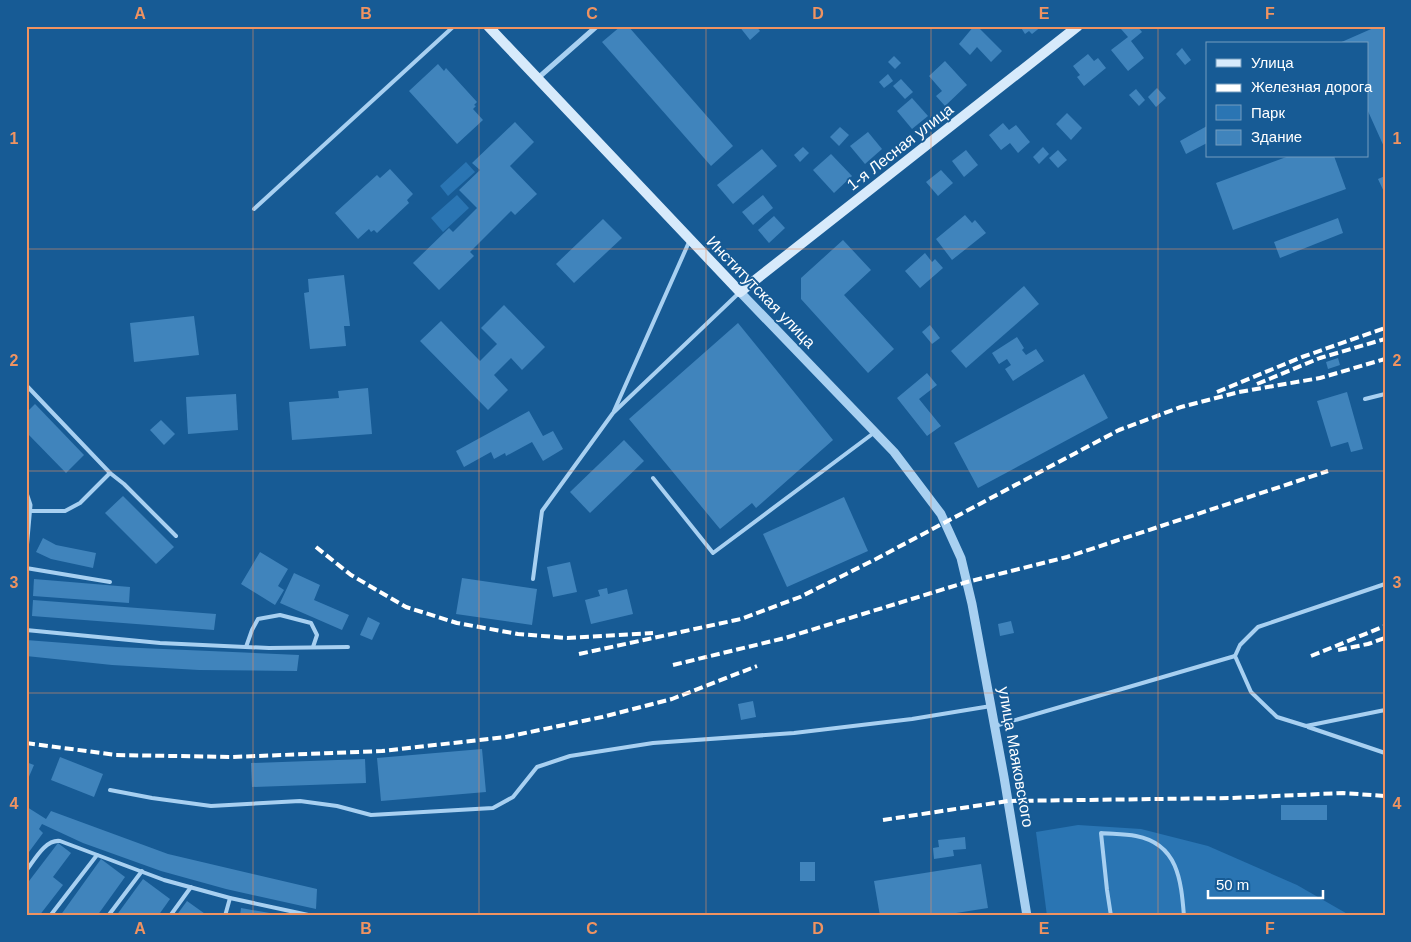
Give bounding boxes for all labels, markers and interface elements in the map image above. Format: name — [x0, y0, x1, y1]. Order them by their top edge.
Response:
text: A — [134, 5, 146, 22]
text: B — [360, 5, 372, 22]
text: C — [586, 5, 598, 22]
text: D — [812, 5, 824, 22]
text: E — [1039, 5, 1050, 22]
text: F — [1265, 5, 1275, 22]
legend — [1206, 42, 1368, 158]
text: Улица — [1251, 54, 1294, 71]
text: Железная дорога — [1251, 78, 1373, 95]
street label: 1-я Лесная улица — [844, 100, 956, 194]
text: Парк — [1251, 104, 1285, 121]
text: Здание — [1251, 128, 1302, 145]
text: 1 — [10, 130, 19, 147]
text: 1 — [1393, 130, 1402, 147]
street label: Институтская улица — [703, 233, 819, 351]
text: 2 — [10, 352, 19, 369]
text: 2 — [1393, 352, 1402, 369]
text: 3 — [10, 574, 19, 591]
text: 3 — [1393, 574, 1402, 591]
street label: улица Маяковского — [995, 685, 1037, 829]
text: 4 — [10, 795, 19, 812]
text: 4 — [1393, 795, 1402, 812]
scale bar — [1208, 867, 1324, 899]
text: 50 m — [1216, 876, 1249, 893]
text: A — [134, 920, 146, 937]
text: B — [360, 920, 372, 937]
text: C — [586, 920, 598, 937]
text: D — [812, 920, 824, 937]
text: E — [1039, 920, 1050, 937]
text: F — [1265, 920, 1275, 937]

